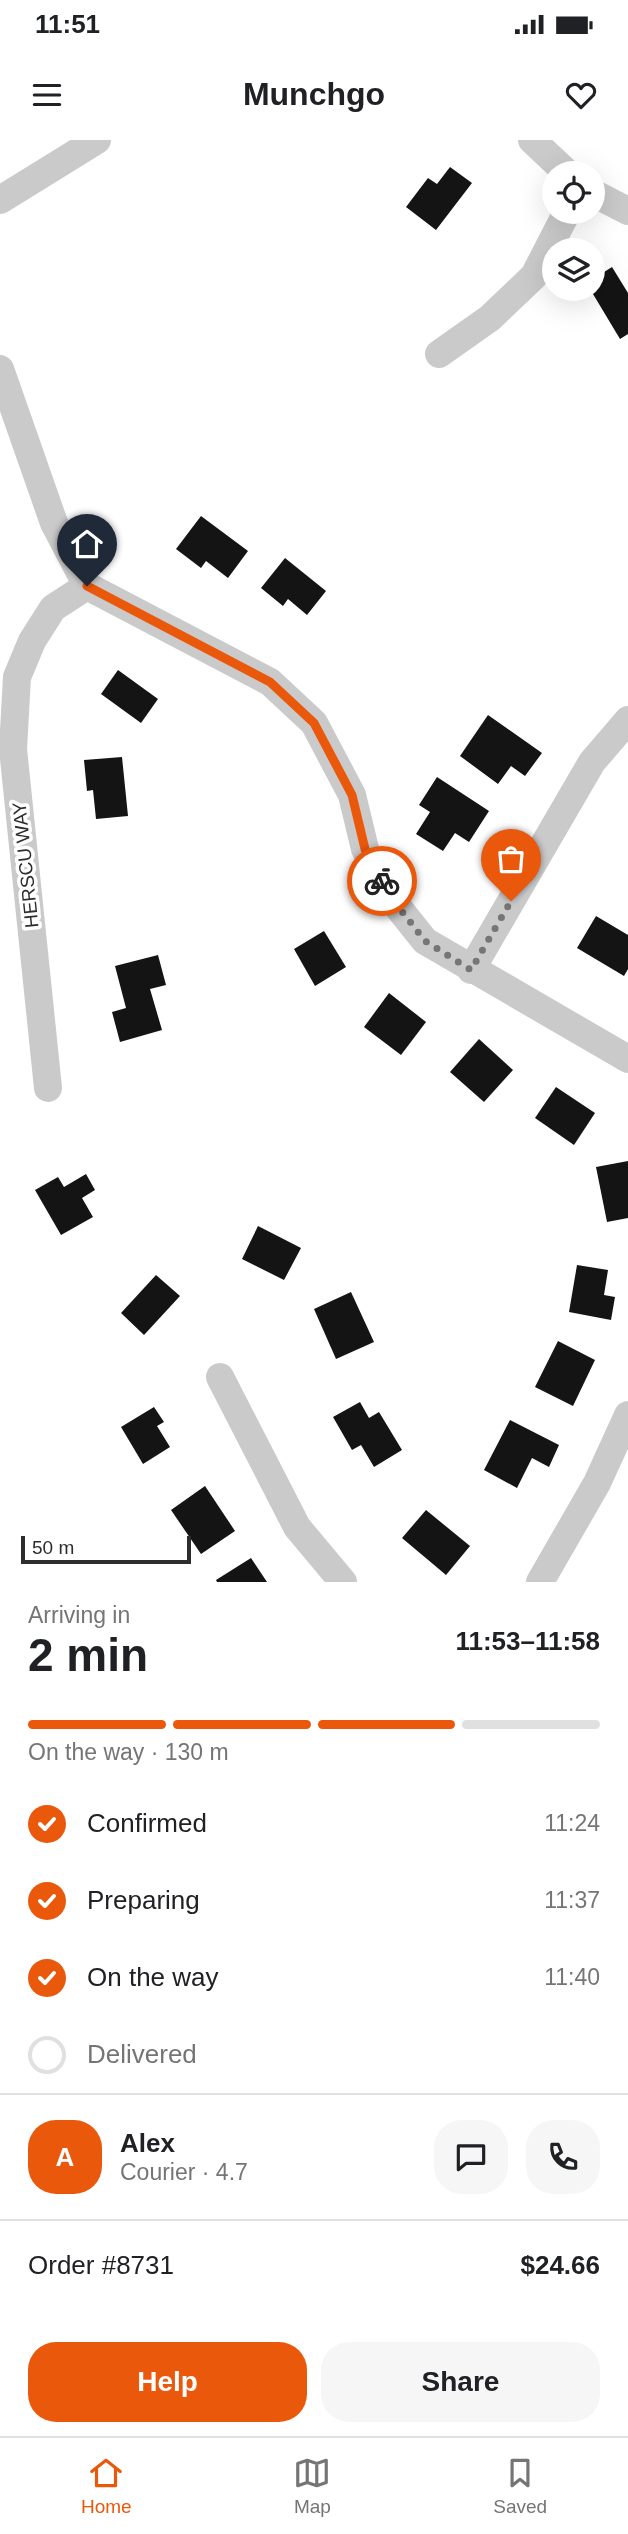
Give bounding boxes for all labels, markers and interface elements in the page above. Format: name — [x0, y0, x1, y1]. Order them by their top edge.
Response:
text: 11:51 — [35, 9, 100, 39]
icon: menu — [28, 76, 66, 114]
text: Munchgo — [243, 76, 385, 112]
icon: heart — [562, 76, 600, 114]
map controls — [542, 161, 605, 301]
button: locate — [542, 161, 605, 224]
button: layers — [542, 238, 605, 301]
pin — [57, 514, 117, 586]
icon: home — [68, 525, 106, 563]
street label: HERSCU WAY — [8, 801, 43, 929]
pin — [481, 829, 541, 901]
icon: bag — [492, 840, 530, 878]
courier — [347, 846, 417, 916]
icon: bike — [363, 862, 401, 900]
scale bar — [21, 1533, 191, 1565]
text: 50 m — [32, 1537, 74, 1558]
text: Arriving in — [28, 1602, 130, 1628]
text: 11:53–11:58 — [455, 1626, 600, 1656]
text: 2 min — [28, 1629, 148, 1681]
text: On the way · 130 m — [28, 1739, 229, 1765]
icon: check — [28, 1805, 66, 1843]
text: Confirmed — [87, 1808, 207, 1838]
text: 11:24 — [544, 1810, 600, 1836]
icon: check — [28, 1882, 66, 1920]
text: Preparing — [87, 1885, 200, 1915]
text: 11:37 — [544, 1887, 600, 1913]
icon: check — [28, 1959, 66, 1997]
text: On the way — [87, 1962, 219, 1992]
text: 11:40 — [544, 1964, 600, 1990]
text: Delivered — [87, 2039, 197, 2069]
button: chat — [434, 2120, 508, 2194]
button: phone — [526, 2120, 600, 2194]
text: Alex — [120, 2128, 175, 2158]
text: A — [56, 2142, 74, 2172]
text: Courier · 4.7 — [120, 2159, 248, 2185]
text: Order #8731 — [28, 2250, 174, 2280]
text: $24.66 — [520, 2250, 600, 2280]
button: Help — [28, 2342, 307, 2422]
button: Share — [321, 2342, 600, 2422]
tab: Home — [81, 2454, 132, 2518]
tab: Map — [293, 2454, 331, 2518]
tab: Saved — [493, 2454, 547, 2518]

